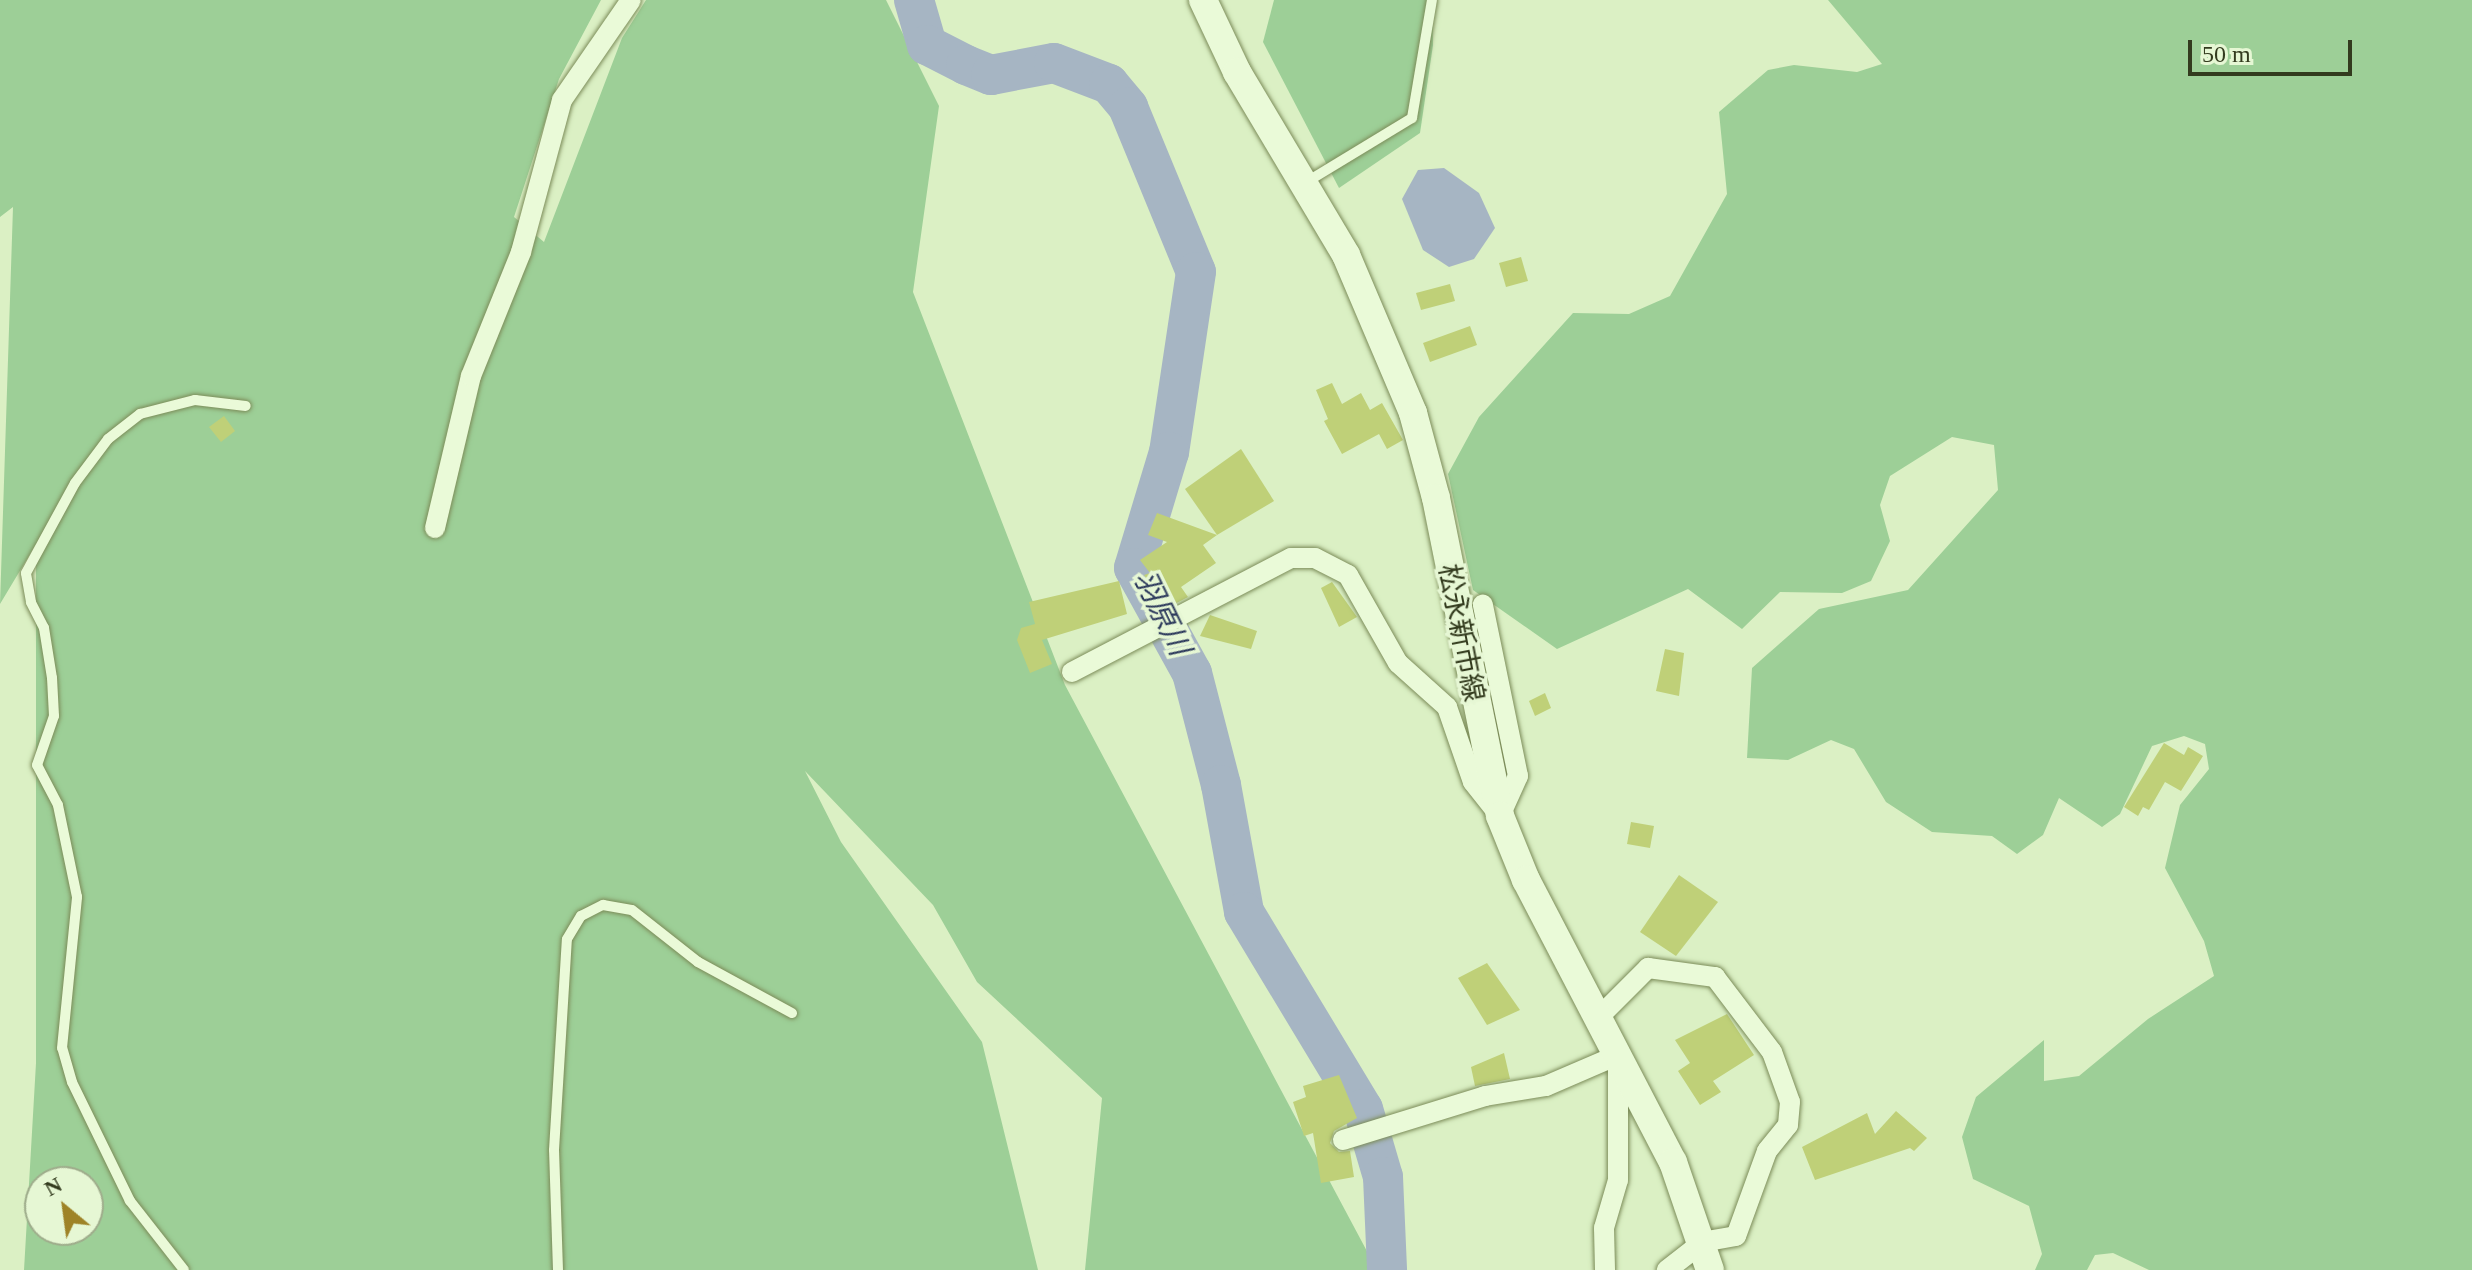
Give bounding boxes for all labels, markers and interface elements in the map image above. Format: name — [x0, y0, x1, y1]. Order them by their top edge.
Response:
scale bar — [2192, 24, 2356, 74]
text: 50 m — [2202, 41, 2251, 67]
street label: 松永新市線 — [1431, 561, 1491, 705]
water label: 羽原川 — [1126, 565, 1198, 661]
north arrow — [24, 1166, 104, 1246]
text: N — [40, 1172, 66, 1201]

